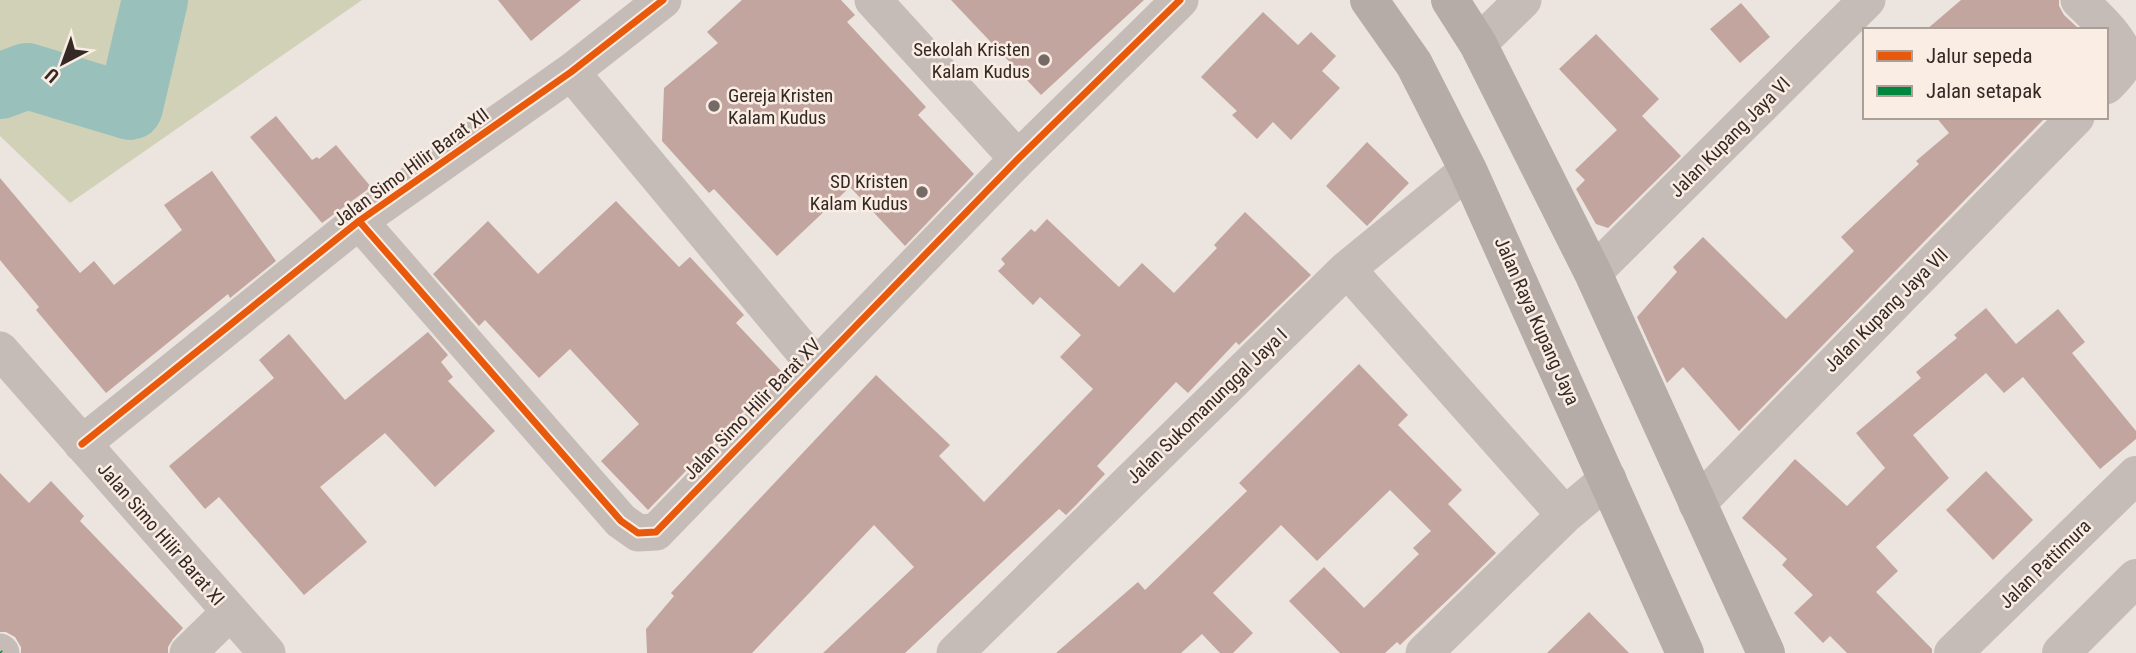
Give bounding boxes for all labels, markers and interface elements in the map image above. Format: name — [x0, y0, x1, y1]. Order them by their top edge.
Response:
north arrow — [28, 28, 98, 98]
legend — [1863, 28, 2108, 119]
place label: Sekolah Kristen Kalam Kudus — [913, 38, 1030, 83]
text: Jalur sepeda — [1926, 44, 2033, 68]
marker: Sekolah Kristen Kalam Kudus — [1036, 52, 1052, 68]
text: U — [41, 63, 64, 88]
street label: Jalan Kupang Jaya VI — [1665, 72, 1795, 202]
text: Jalan setapak — [1926, 79, 2042, 103]
place label: Gereja Kristen Kalam Kudus — [728, 84, 833, 129]
marker: Gereja Kristen Kalam Kudus — [706, 98, 722, 114]
street label: Jalan Simo Hilir Barat XII — [329, 103, 493, 231]
place label: SD Kristen Kalam Kudus — [810, 170, 908, 215]
marker: SD Kristen Kalam Kudus — [914, 184, 930, 200]
street label: Jalan Raya Kupang Jaya — [1490, 233, 1584, 409]
street label: Jalan Kupang Jaya VII — [1819, 243, 1953, 377]
street label: Jalan Sukomanunggal Jaya I — [1122, 323, 1292, 489]
street label: Jalan Simo Hilir Barat XV — [678, 333, 826, 485]
street label: Jalan Simo Hilir Barat XI — [93, 458, 229, 610]
street label: Jalan Pattimura — [1994, 515, 2096, 613]

